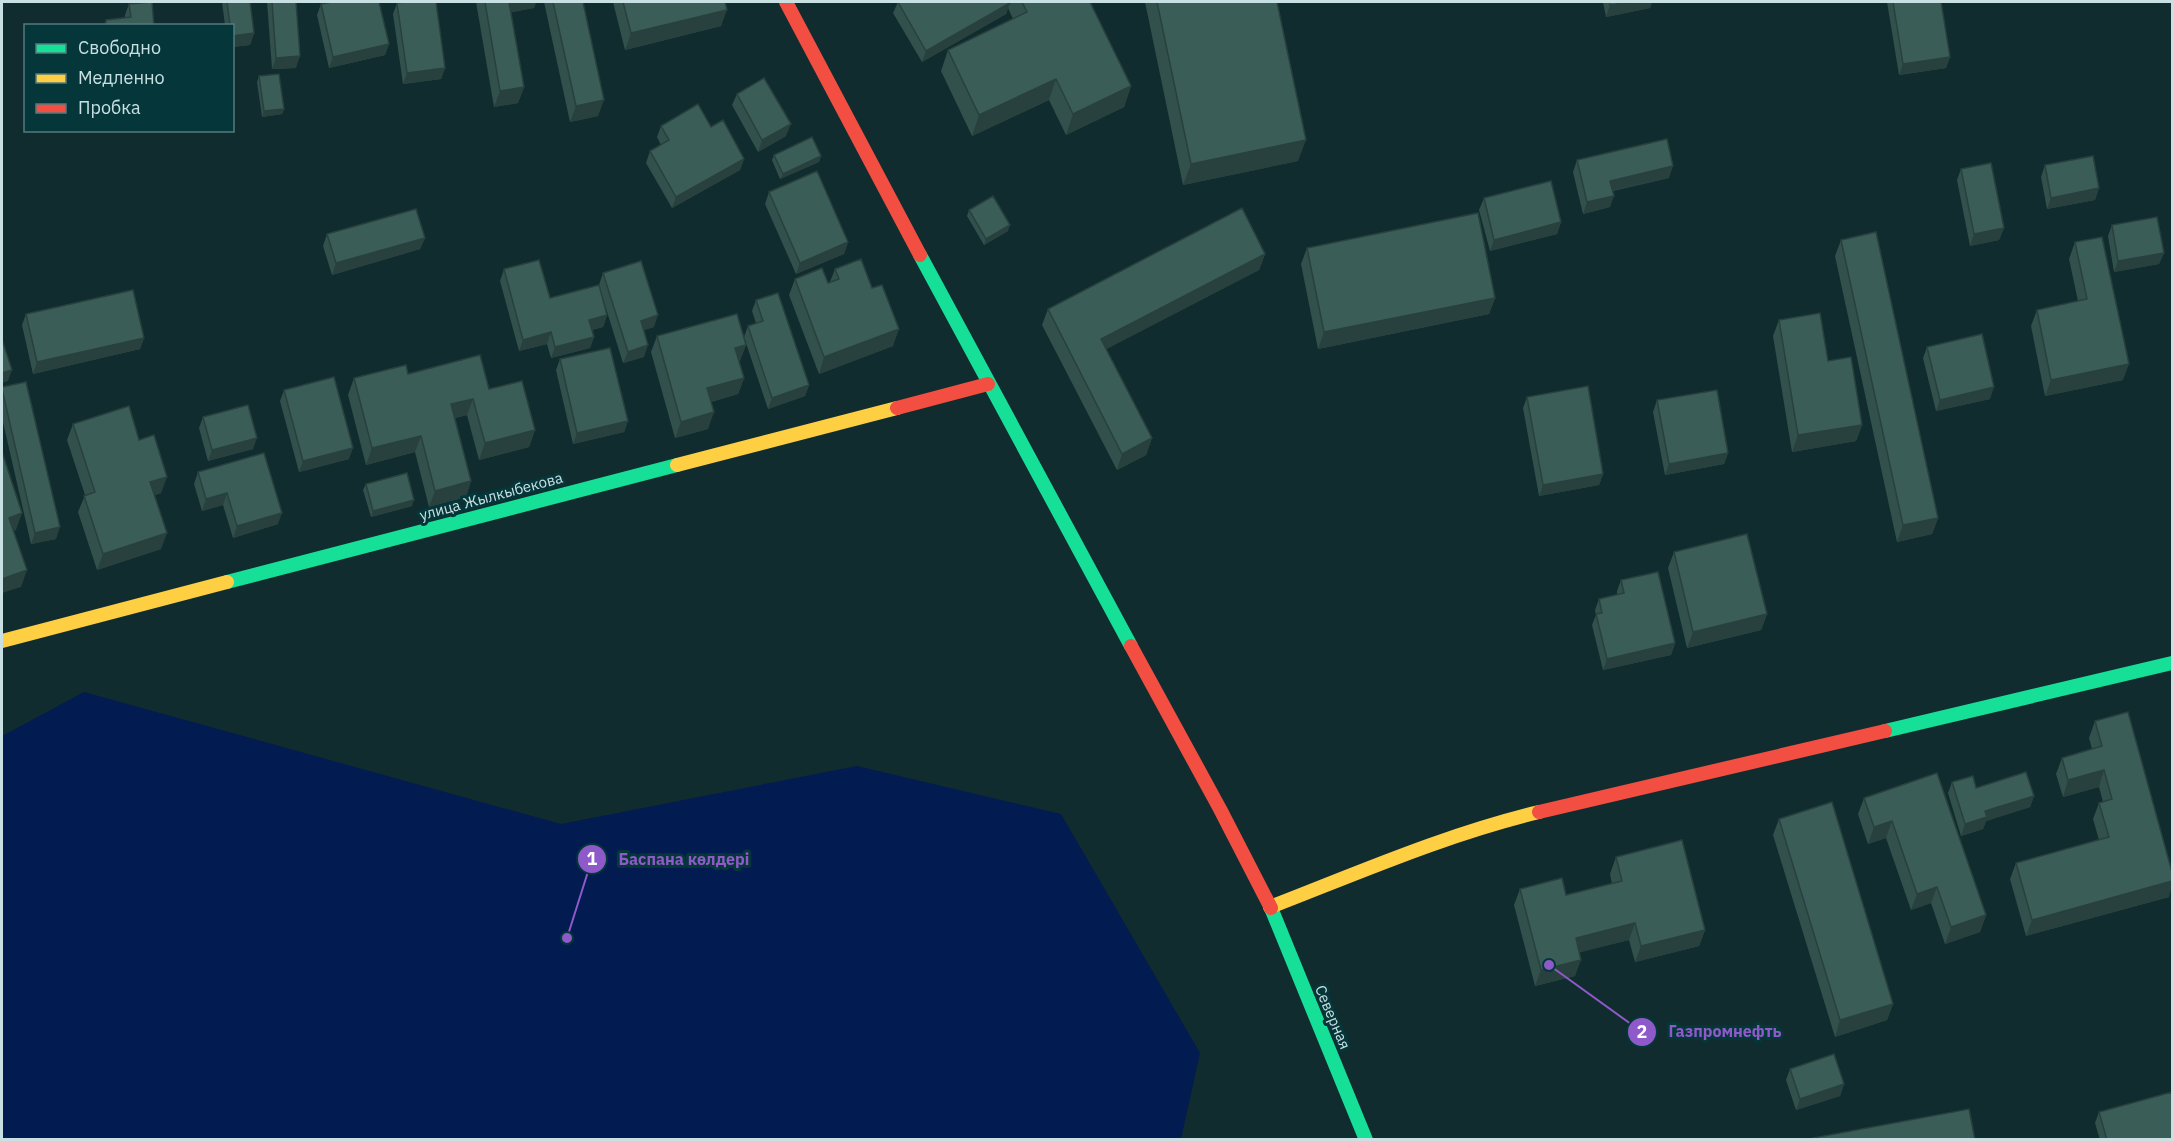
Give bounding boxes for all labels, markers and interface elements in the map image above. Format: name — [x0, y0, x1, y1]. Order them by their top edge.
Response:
legend — [24, 24, 234, 132]
text: Свободно — [78, 36, 161, 59]
text: Медленно — [78, 66, 165, 89]
text: Пробка — [78, 96, 141, 119]
street label: улица Жылкыбекова — [417, 468, 565, 524]
callout: Баспана көлдері — [577, 842, 762, 876]
text: 1 — [587, 847, 598, 870]
text: Баспана көлдері — [619, 849, 749, 869]
street label: Северная — [1311, 982, 1355, 1052]
callout: Газпромнефть — [1627, 1015, 1794, 1049]
text: 2 — [1637, 1020, 1647, 1043]
text: Газпромнефть — [1668, 1021, 1782, 1041]

